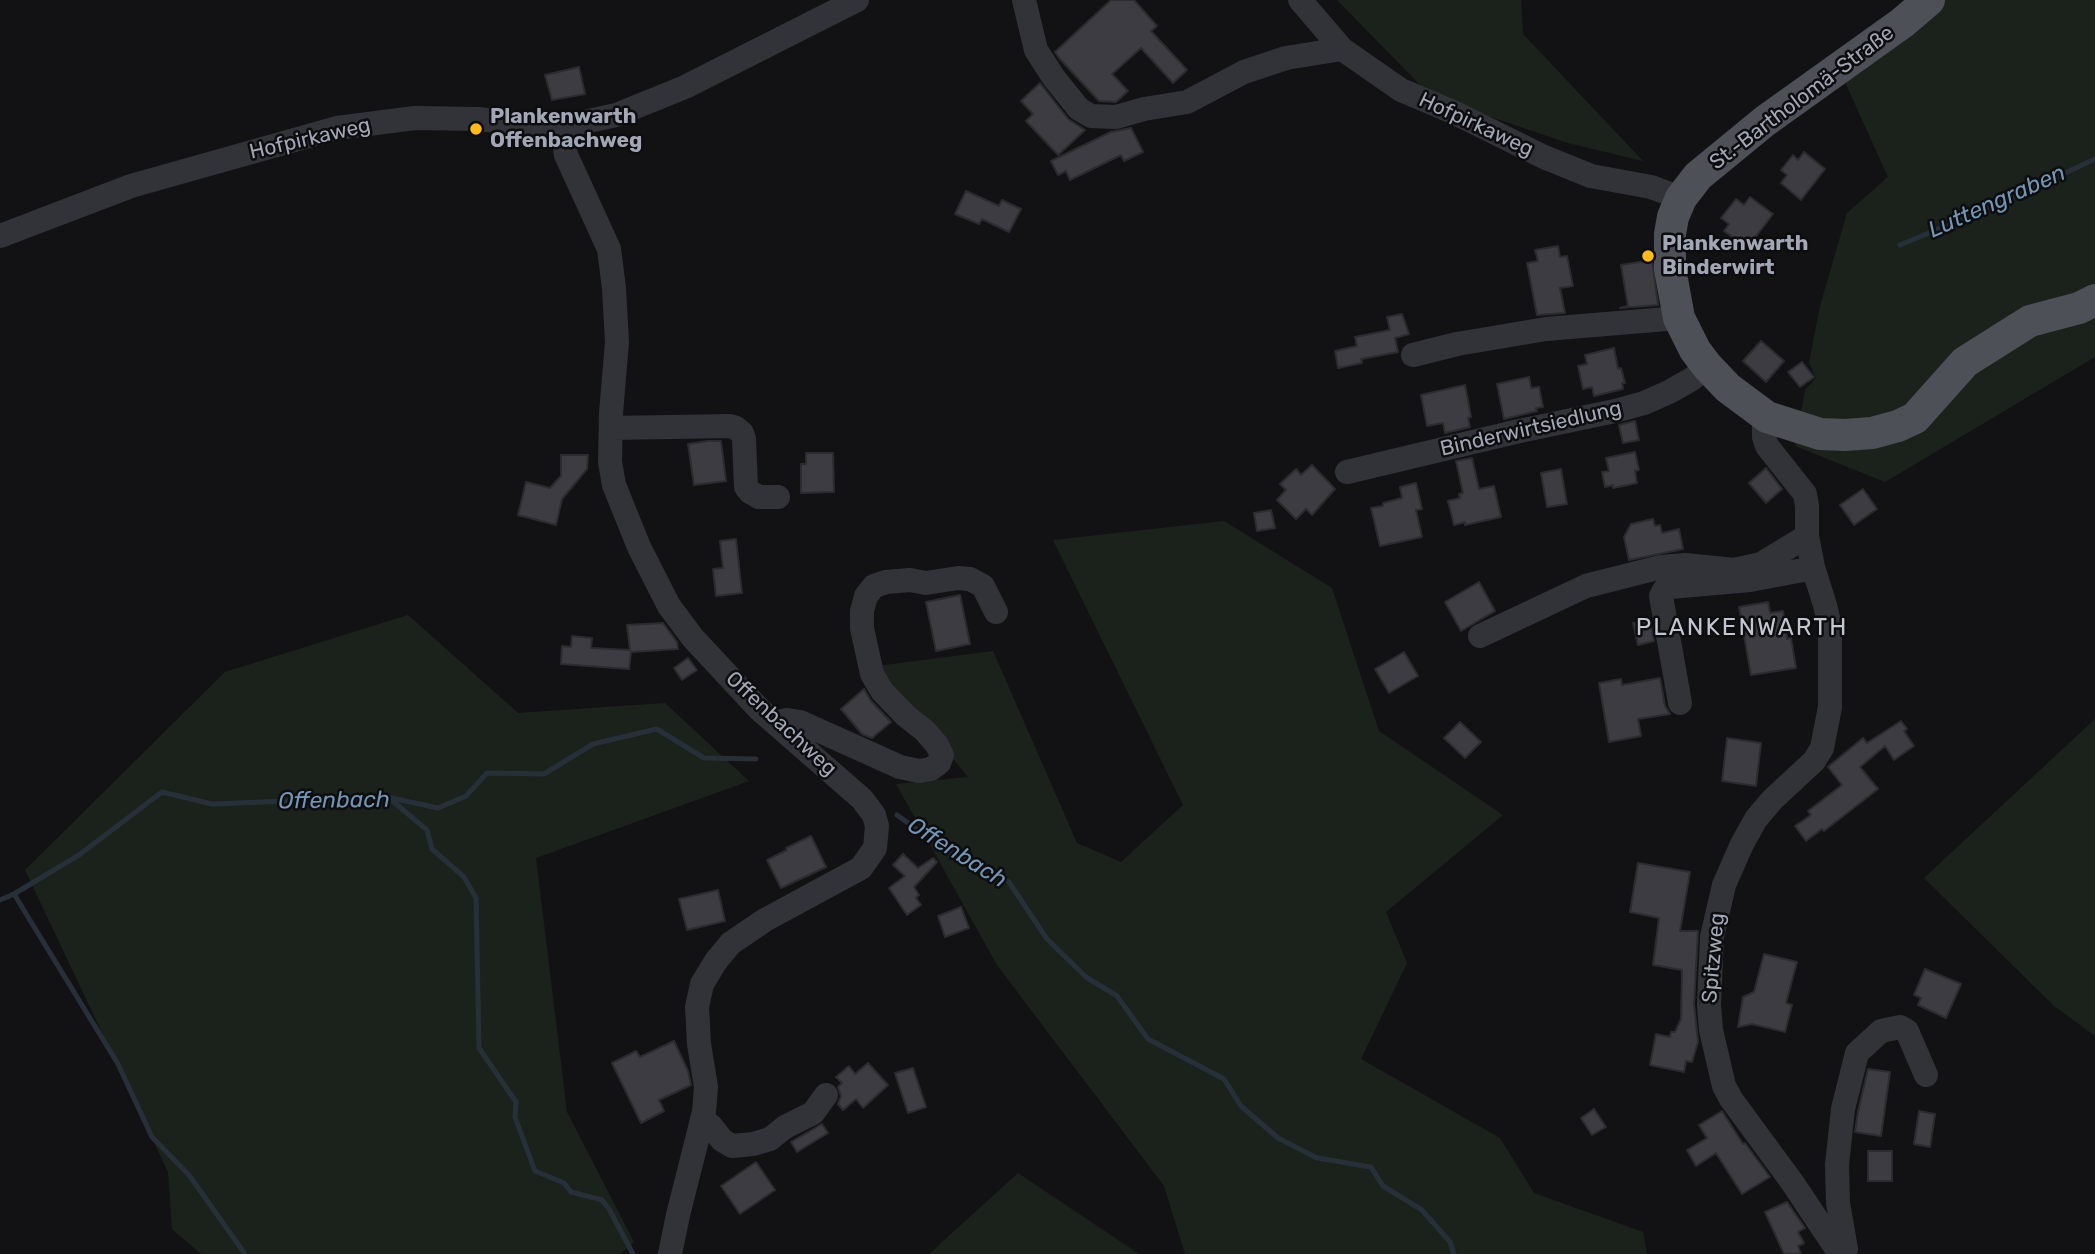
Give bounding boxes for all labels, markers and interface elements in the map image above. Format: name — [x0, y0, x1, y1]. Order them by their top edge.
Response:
street label: St.-Bartholomä-Straße — [1705, 20, 1899, 176]
street label: Hofpirkaweg — [1415, 87, 1537, 163]
place label: Plankenwarth Offenbachweg — [490, 104, 642, 154]
street label: Hofpirkaweg — [247, 113, 373, 165]
marker: Plankenwarth Offenbachweg — [468, 121, 484, 137]
water label: Luttengraben — [1924, 159, 2070, 245]
place label: Plankenwarth Binderwirt — [1662, 231, 1808, 281]
marker: Plankenwarth Binderwirt — [1640, 248, 1656, 264]
street label: Binderwirtsiedlung — [1438, 396, 1624, 462]
district label: PLANKENWARTH — [1637, 614, 1847, 642]
street label: Offenbachweg — [720, 666, 842, 782]
water label: Offenbach — [278, 786, 390, 816]
water label: Offenbach — [902, 812, 1012, 894]
street label: Spitzweg — [1698, 912, 1730, 1004]

